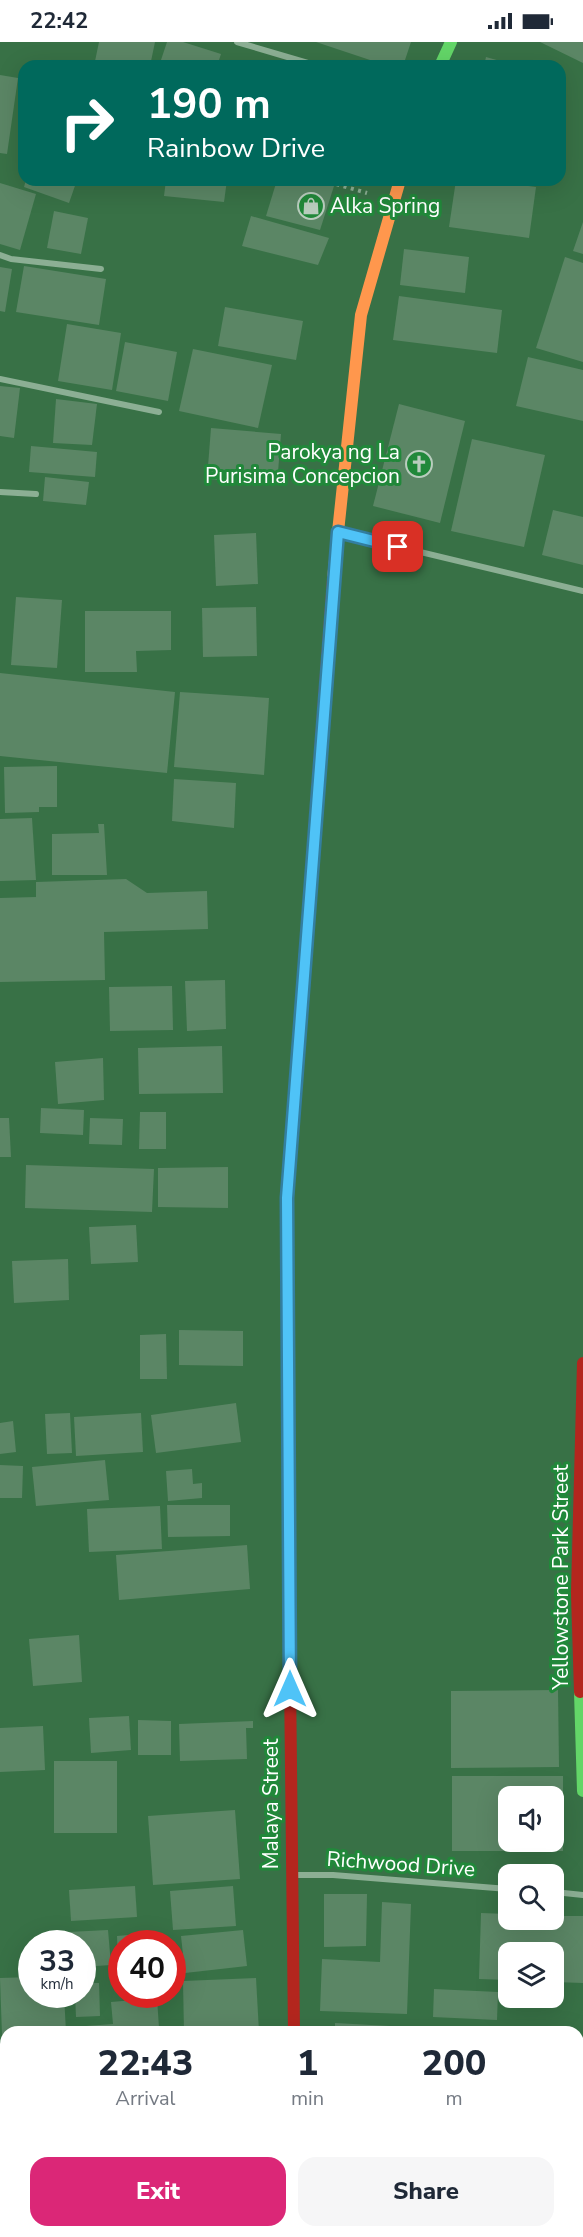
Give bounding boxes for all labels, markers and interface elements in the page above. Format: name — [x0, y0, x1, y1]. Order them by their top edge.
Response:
text: 22:42 — [30, 6, 88, 36]
text: 190 m — [147, 76, 271, 133]
icon: right — [48, 84, 126, 162]
text: Rainbow Drive — [147, 130, 325, 167]
shop icon: Alka Spring — [296, 191, 326, 221]
place label: Alka Spring — [330, 192, 440, 220]
place label: Parokya ng La Purisima Concepcion — [205, 438, 400, 490]
church icon: Parokya ng La Purisima Concepcion — [404, 449, 434, 479]
pin — [372, 521, 423, 572]
icon: arrive — [381, 530, 414, 563]
street label: Yellowstone Park Street — [547, 1464, 575, 1691]
position arrow — [258, 1657, 322, 1721]
street label: Malaya Street — [257, 1738, 285, 1869]
map controls — [498, 1786, 564, 2008]
button: sound — [498, 1786, 564, 1852]
street label: Richwood Drive — [326, 1845, 476, 1883]
button: search — [498, 1864, 564, 1930]
speed limit sign: 40 — [108, 1930, 186, 2008]
text: 33 — [39, 1941, 75, 1982]
button: layers — [498, 1942, 564, 2008]
text: km/h — [40, 1974, 74, 1994]
text: 22:43 — [98, 2039, 193, 2088]
text: 1 — [297, 2039, 318, 2088]
text: 200 — [422, 2039, 486, 2088]
text: Arrival — [115, 2085, 176, 2112]
text: min — [291, 2085, 324, 2112]
text: m — [445, 2085, 463, 2112]
button: Exit — [30, 2157, 286, 2226]
button: Share — [298, 2157, 554, 2226]

